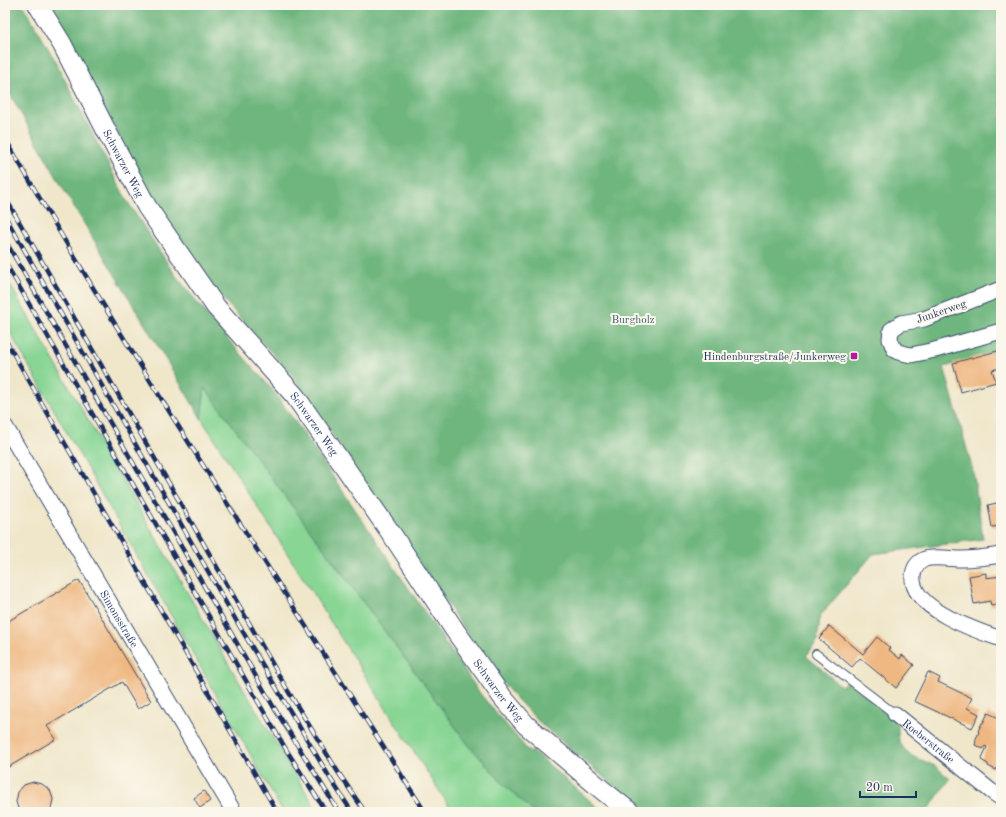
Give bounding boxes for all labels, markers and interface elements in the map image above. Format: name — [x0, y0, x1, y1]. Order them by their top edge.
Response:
street label: Schwarzer Weg — [100, 128, 145, 200]
street label: Junkerweg — [915, 299, 968, 326]
park label: Burgholz — [611, 315, 655, 326]
marker: Hindenburgstraße/Junkerweg — [849, 351, 859, 361]
place label: Hindenburgstraße/Junkerweg — [703, 352, 846, 363]
street label: Schwarzer Weg — [287, 391, 339, 459]
street label: Simonsstraße — [97, 589, 139, 650]
street label: Schwarzer Weg — [470, 658, 525, 724]
street label: Roeberstraße — [900, 718, 956, 766]
scale bar — [860, 773, 916, 799]
text: 20 m — [866, 782, 893, 794]

